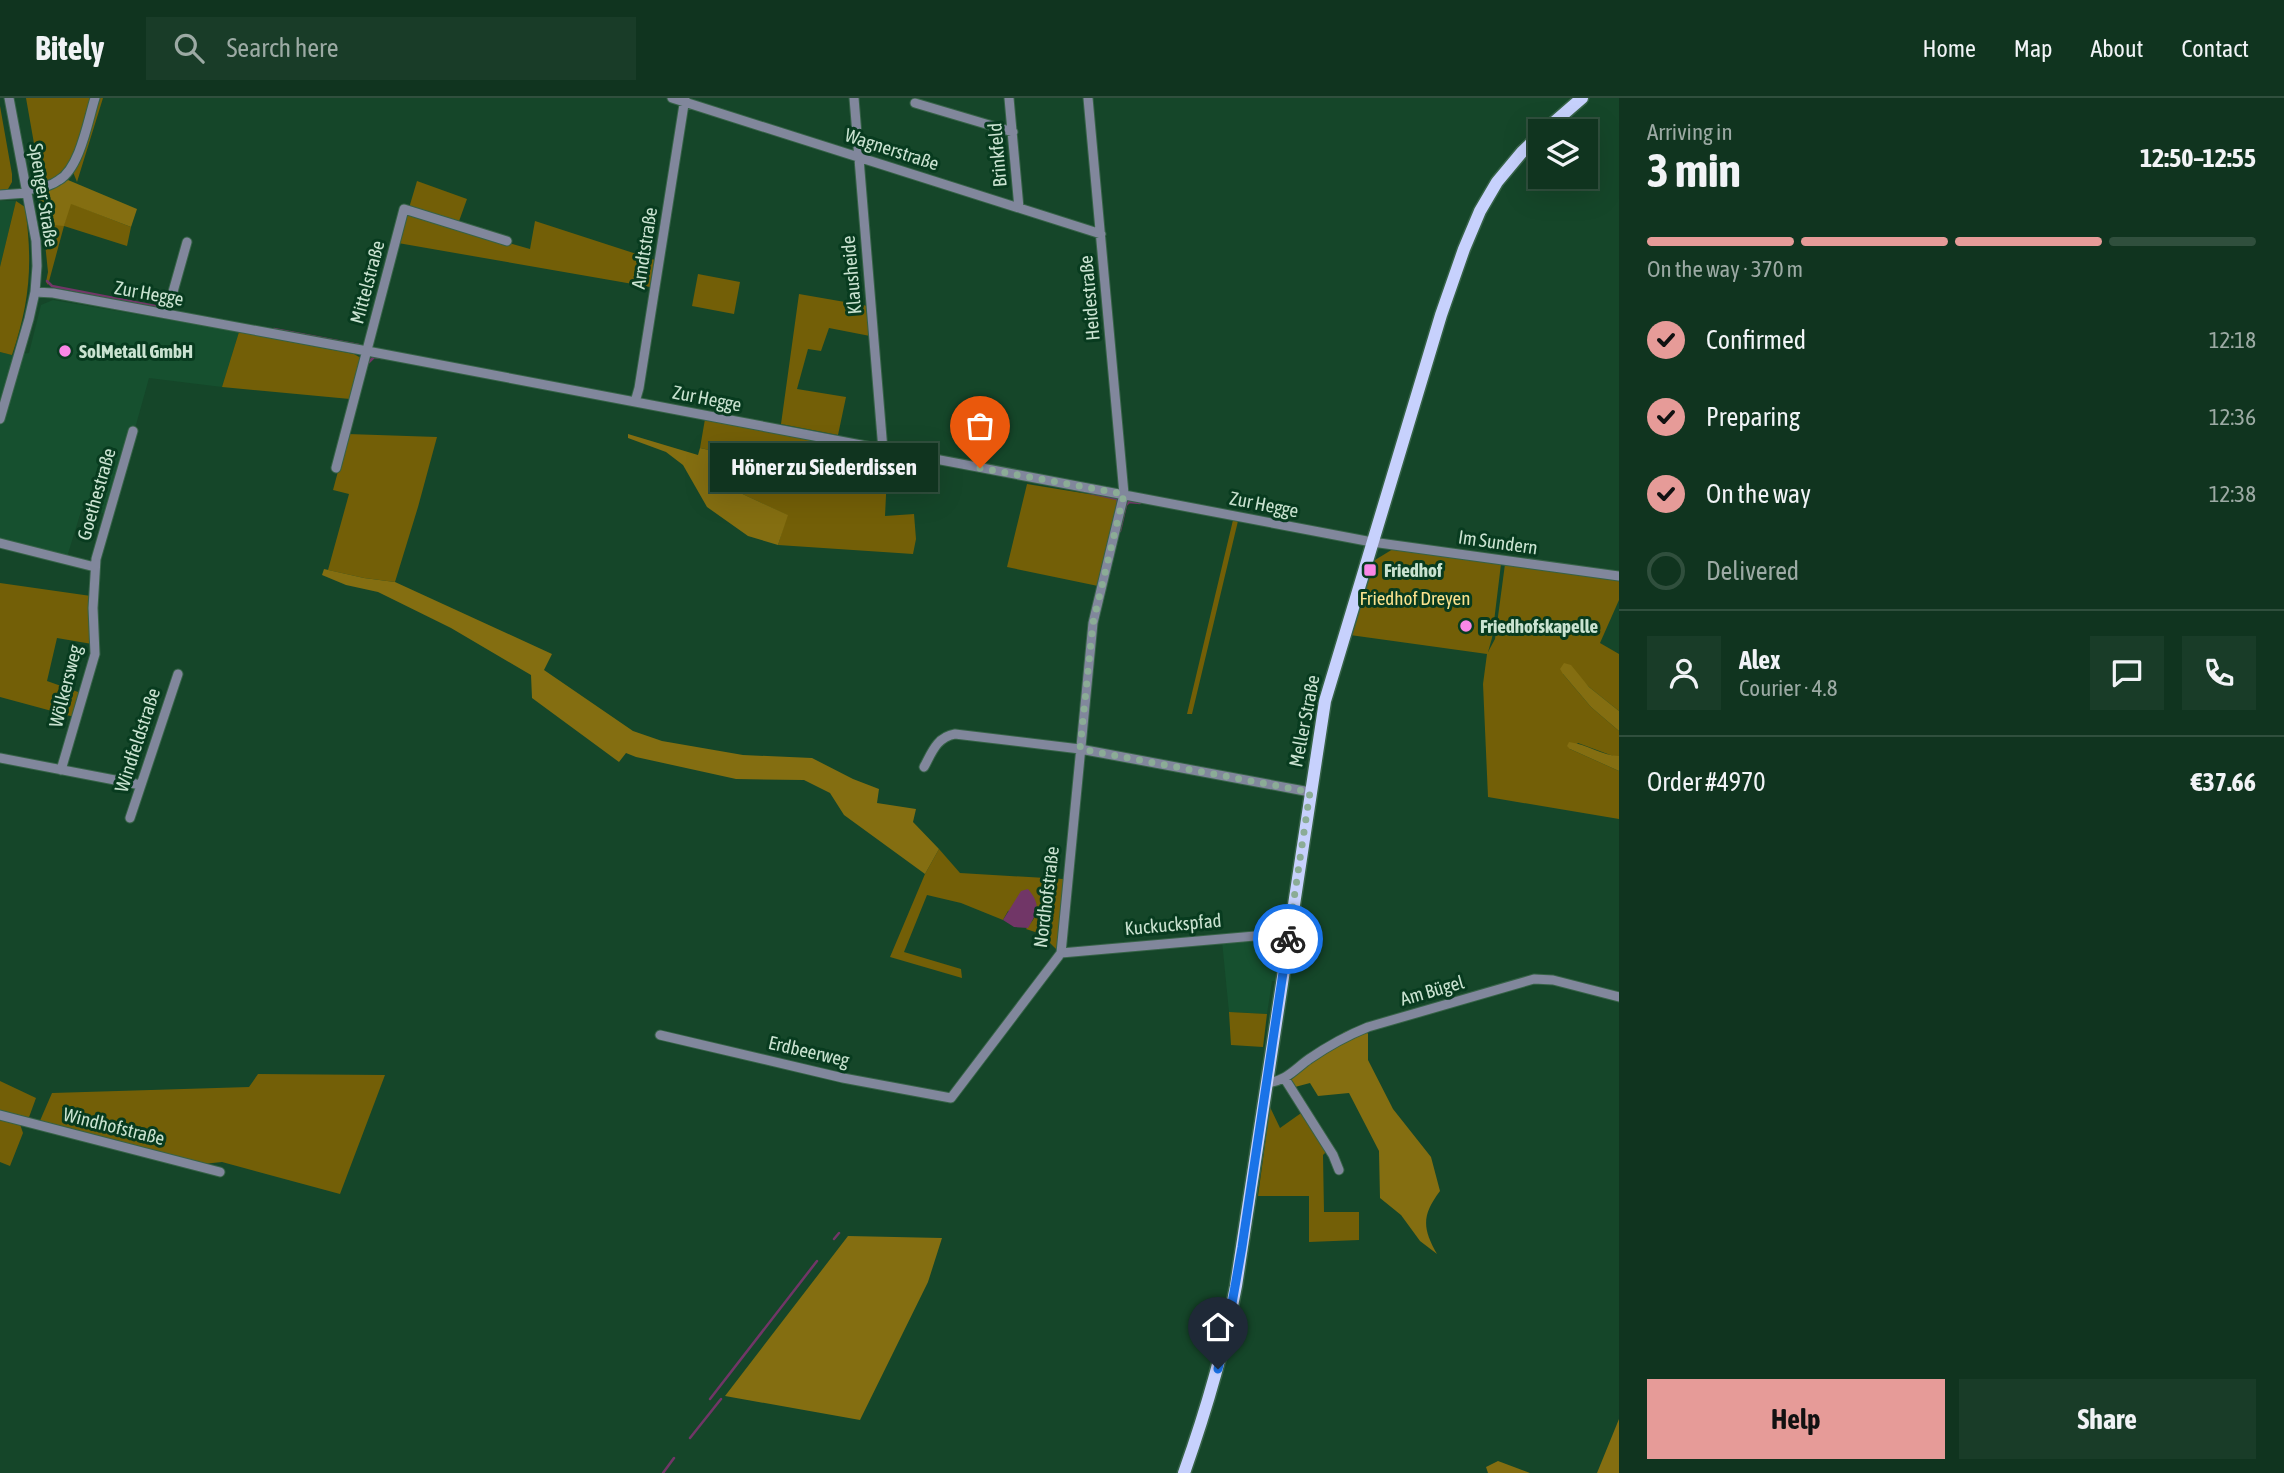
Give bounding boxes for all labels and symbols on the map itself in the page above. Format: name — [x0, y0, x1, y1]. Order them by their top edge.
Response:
street label: Brinkfeld — [983, 122, 1011, 188]
street label: Wagnerstraße — [842, 123, 942, 175]
street label: Spenger Straße — [25, 142, 63, 248]
street label: Arndtstraße — [627, 206, 661, 290]
street label: Klausheide — [837, 235, 865, 315]
street label: Mittelstraße — [345, 238, 389, 326]
street label: Heidestraße — [1074, 254, 1104, 342]
street label: Zur Hegge — [113, 276, 185, 310]
place label: SolMetall GmbH — [79, 340, 193, 362]
marker: SolMetall GmbH — [57, 343, 73, 359]
street label: Zur Hegge — [671, 381, 743, 415]
pin — [950, 396, 1010, 468]
callout: Höner zu Siederdissen — [710, 444, 938, 492]
street label: Goethestraße — [72, 445, 120, 543]
street label: Zur Hegge — [1228, 487, 1300, 521]
street label: Im Sundern — [1457, 526, 1539, 558]
place label: Friedhof — [1384, 559, 1443, 581]
marker: Friedhof — [1362, 562, 1378, 578]
park label: Friedhof Dreyen — [1360, 587, 1470, 609]
place label: Friedhofskapelle — [1480, 615, 1599, 637]
marker: Friedhofskapelle — [1458, 618, 1474, 634]
street label: Wölkersweg — [44, 642, 86, 729]
street label: Meller Straße — [1284, 673, 1324, 769]
street label: Windfeldstraße — [110, 685, 164, 795]
street label: Nordhofstraße — [1029, 845, 1063, 949]
courier — [1253, 904, 1323, 974]
street label: Kuckuckspfad — [1124, 909, 1222, 939]
street label: Am Bügel — [1398, 970, 1466, 1010]
street label: Erdbeerweg — [766, 1031, 852, 1071]
street label: Windhofstraße — [61, 1103, 167, 1149]
pin — [1188, 1297, 1248, 1369]

